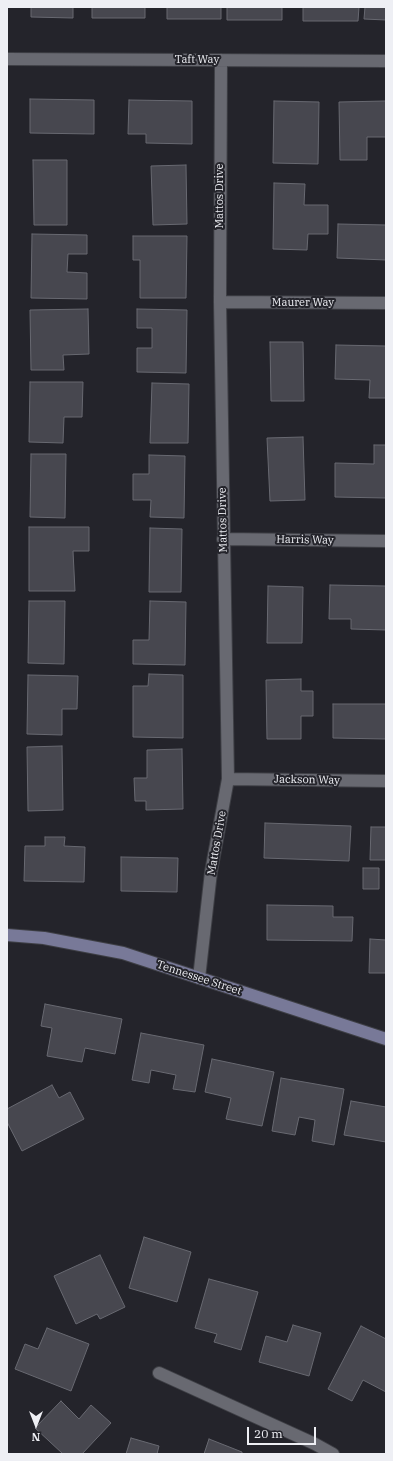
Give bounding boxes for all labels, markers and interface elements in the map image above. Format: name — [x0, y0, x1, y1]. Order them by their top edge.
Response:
street label: Taft Way — [175, 53, 219, 67]
street label: Mattos Drive — [213, 163, 227, 229]
street label: Maurer Way — [272, 296, 334, 310]
street label: Mattos Drive — [216, 487, 230, 553]
street label: Harris Way — [276, 533, 334, 547]
street label: Jackson Way — [274, 773, 340, 787]
street label: Mattos Drive — [205, 810, 229, 876]
street label: Tennessee Street — [155, 958, 243, 998]
north arrow — [16, 1405, 56, 1445]
scale bar — [249, 1419, 318, 1445]
text: 20 m — [254, 1426, 283, 1441]
text: N — [32, 1430, 40, 1444]

